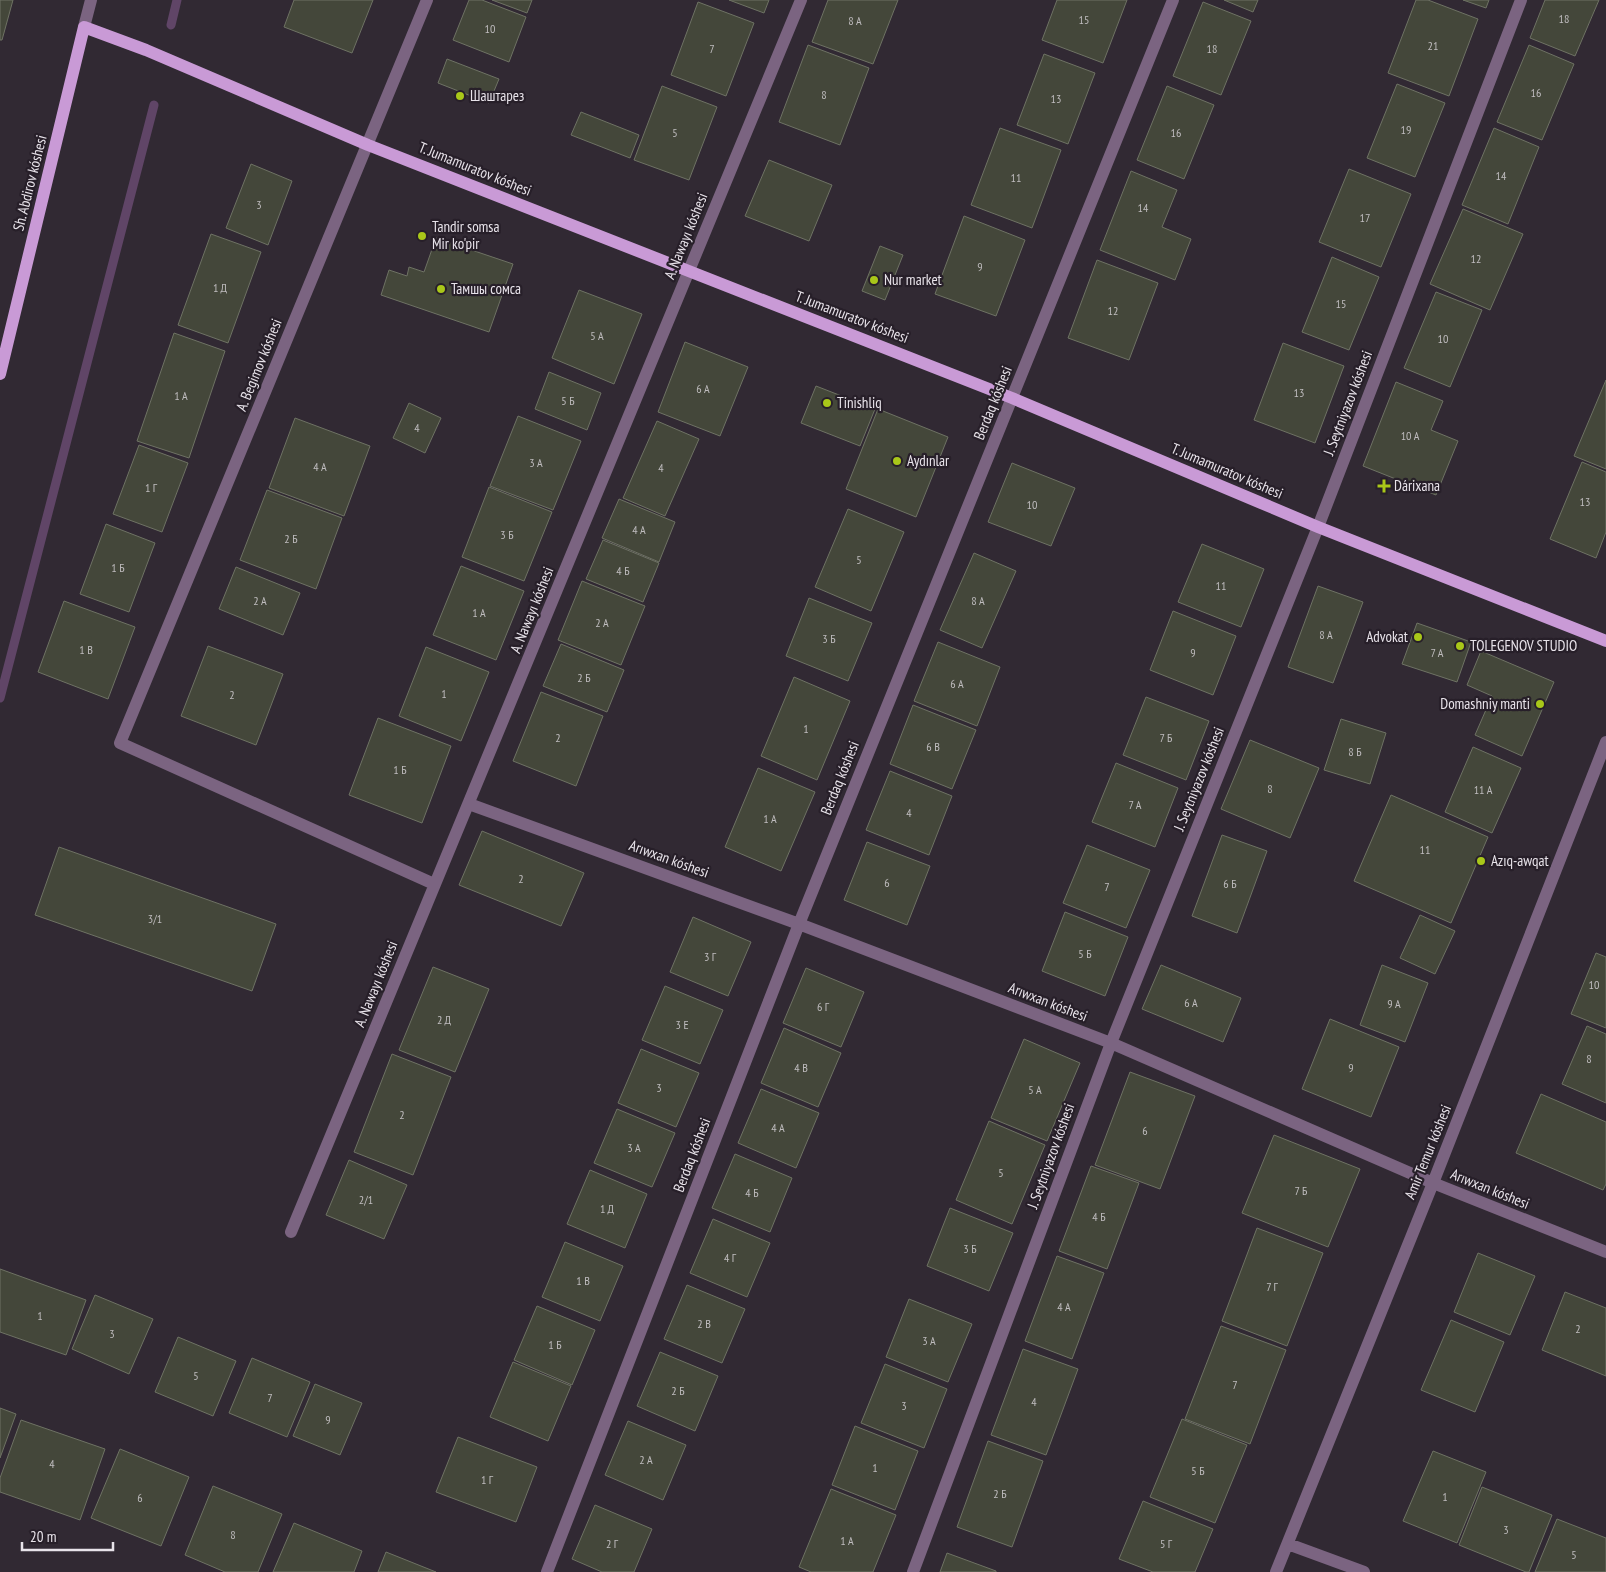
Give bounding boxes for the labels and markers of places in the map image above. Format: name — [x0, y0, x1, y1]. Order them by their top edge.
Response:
place label: Шаштарез — [470, 86, 524, 105]
marker: Шаштарез — [454, 90, 466, 102]
place label: Tandir somsa Mir ko'pir — [432, 217, 499, 253]
marker: Tandir somsa Mir ko'pir — [416, 230, 428, 242]
place label: Nur market — [884, 270, 942, 289]
marker: Nur market — [868, 274, 880, 286]
place label: Тамшы сомса — [451, 279, 521, 298]
marker: Тамшы сомса — [435, 283, 447, 295]
place label: Tinishliq — [837, 393, 882, 412]
marker: Tinishliq — [821, 397, 833, 409]
place label: Aydınlar — [907, 451, 950, 470]
marker: Aydınlar — [891, 455, 903, 467]
place label: Dárixana — [1394, 476, 1440, 495]
marker: Dárixana — [1378, 480, 1390, 492]
place label: Advokat — [1366, 627, 1408, 646]
marker: Advokat — [1412, 631, 1424, 643]
place label: TOLEGENOV STUDIO — [1470, 636, 1577, 655]
marker: TOLEGENOV STUDIO — [1454, 640, 1466, 652]
place label: Domashniy manti — [1440, 694, 1530, 713]
marker: Domashniy manti — [1534, 698, 1546, 710]
place label: Azıq-awqat — [1491, 851, 1549, 870]
marker: Azıq-awqat — [1475, 855, 1487, 867]

